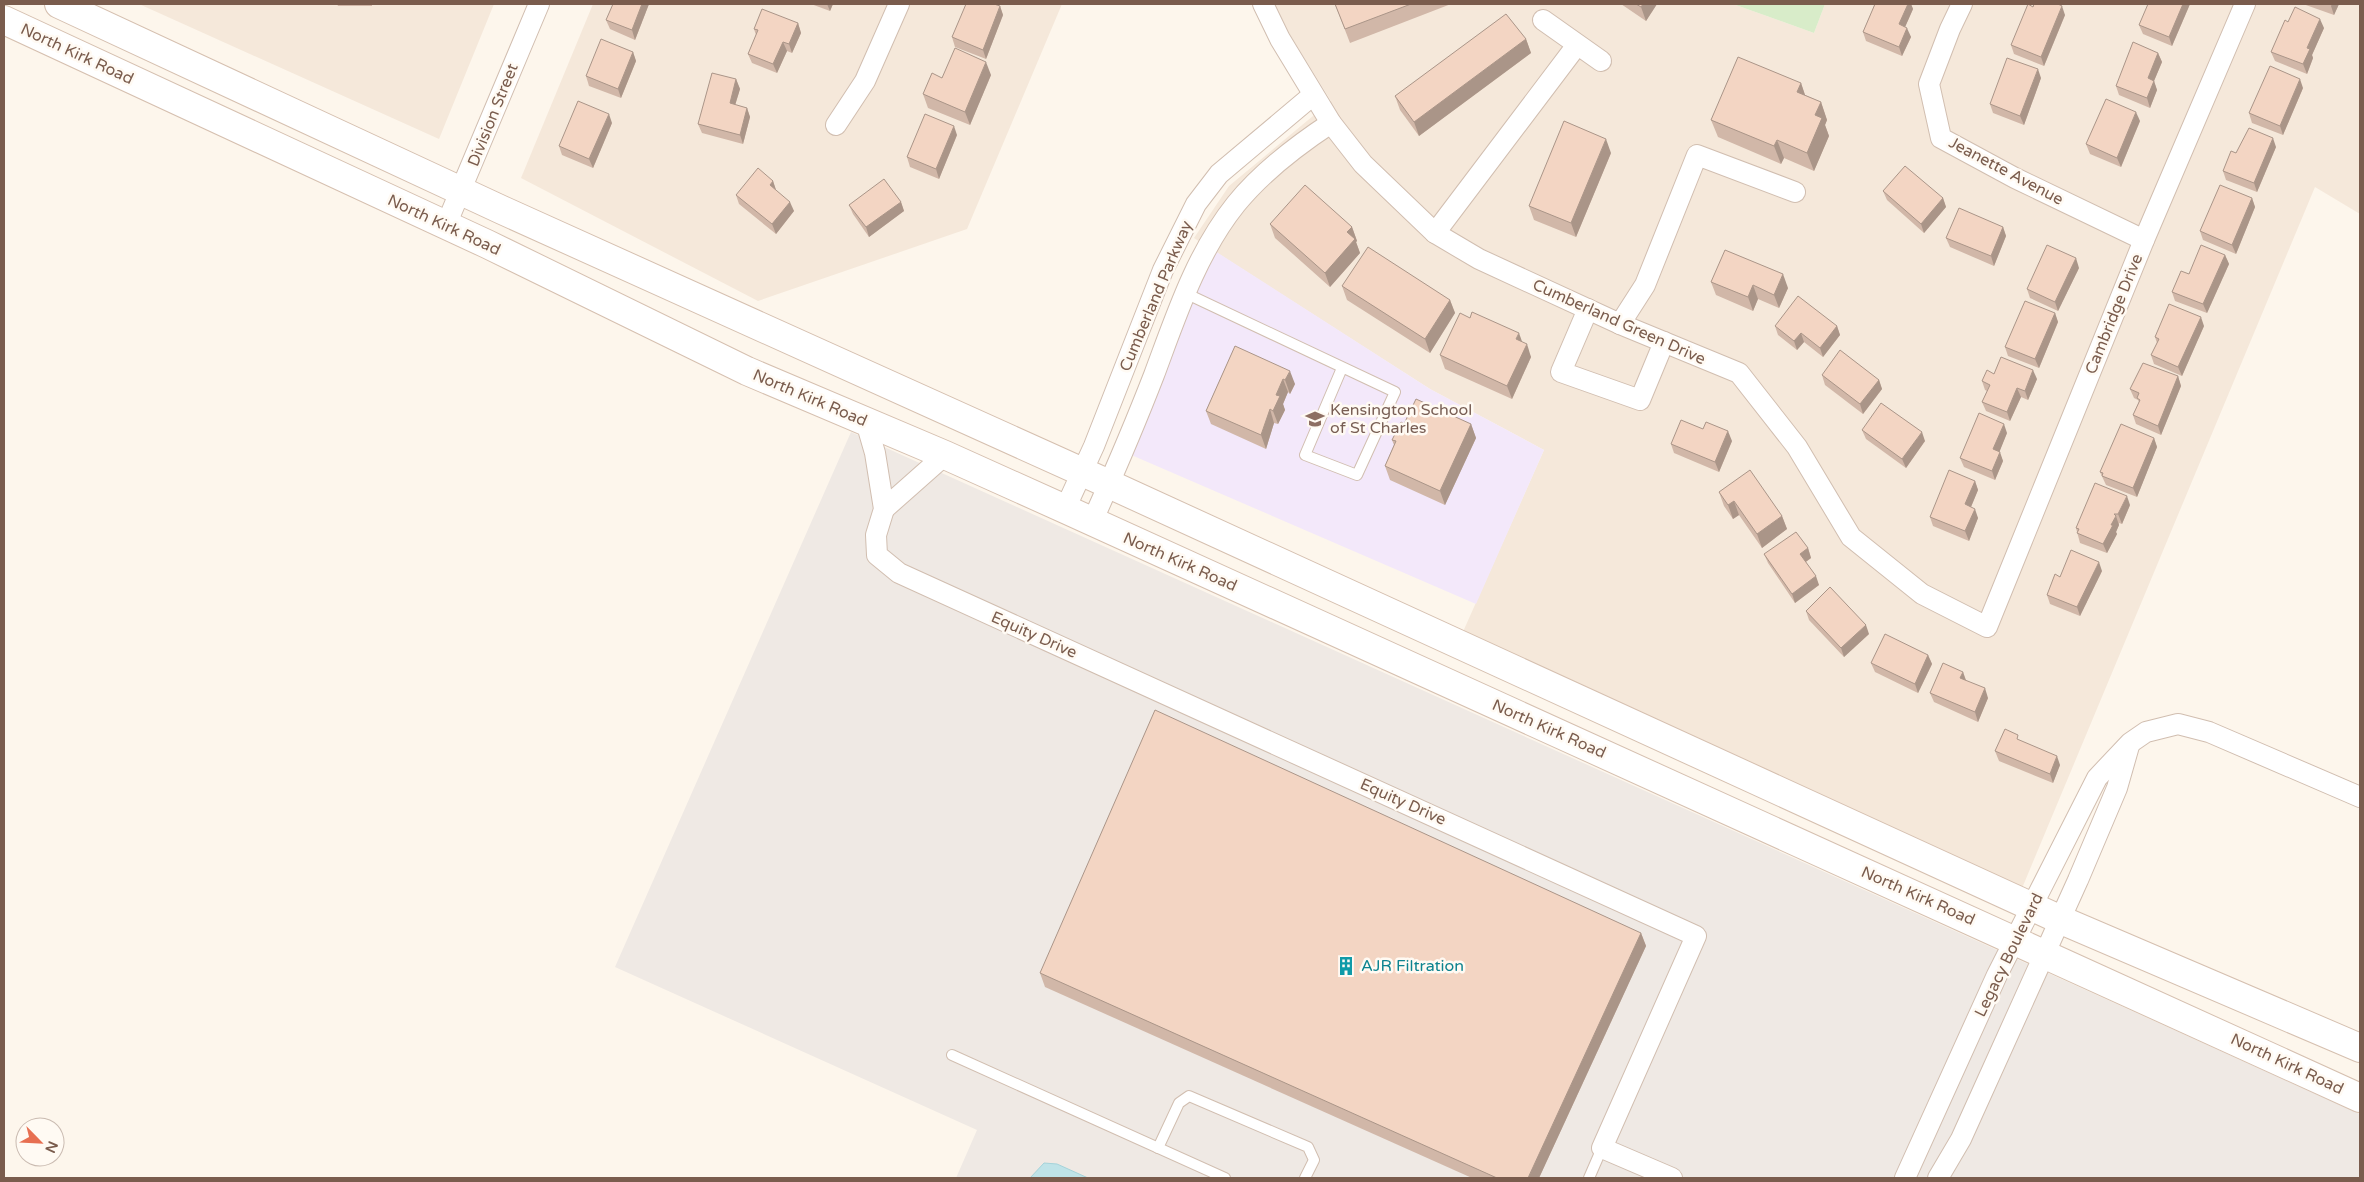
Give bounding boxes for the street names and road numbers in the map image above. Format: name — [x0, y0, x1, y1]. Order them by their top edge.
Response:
street label: North Kirk Road — [17, 19, 137, 89]
street label: Division Street — [463, 61, 523, 169]
street label: Jeanette Avenue — [1945, 132, 2067, 210]
street label: North Kirk Road — [384, 190, 504, 260]
street label: Cumberland Parkway — [1115, 217, 1197, 374]
street label: Cambridge Drive — [2081, 251, 2147, 377]
street label: Cumberland Green Drive — [1529, 275, 1709, 369]
street label: North Kirk Road — [750, 365, 870, 431]
street label: North Kirk Road — [1120, 528, 1240, 596]
street label: Equity Drive — [988, 607, 1080, 663]
street label: North Kirk Road — [1489, 695, 1609, 763]
street label: Equity Drive — [1357, 774, 1449, 830]
street label: North Kirk Road — [1858, 862, 1978, 930]
street label: Legacy Boulevard — [1970, 890, 2048, 1020]
street label: North Kirk Road — [2227, 1029, 2347, 1099]

